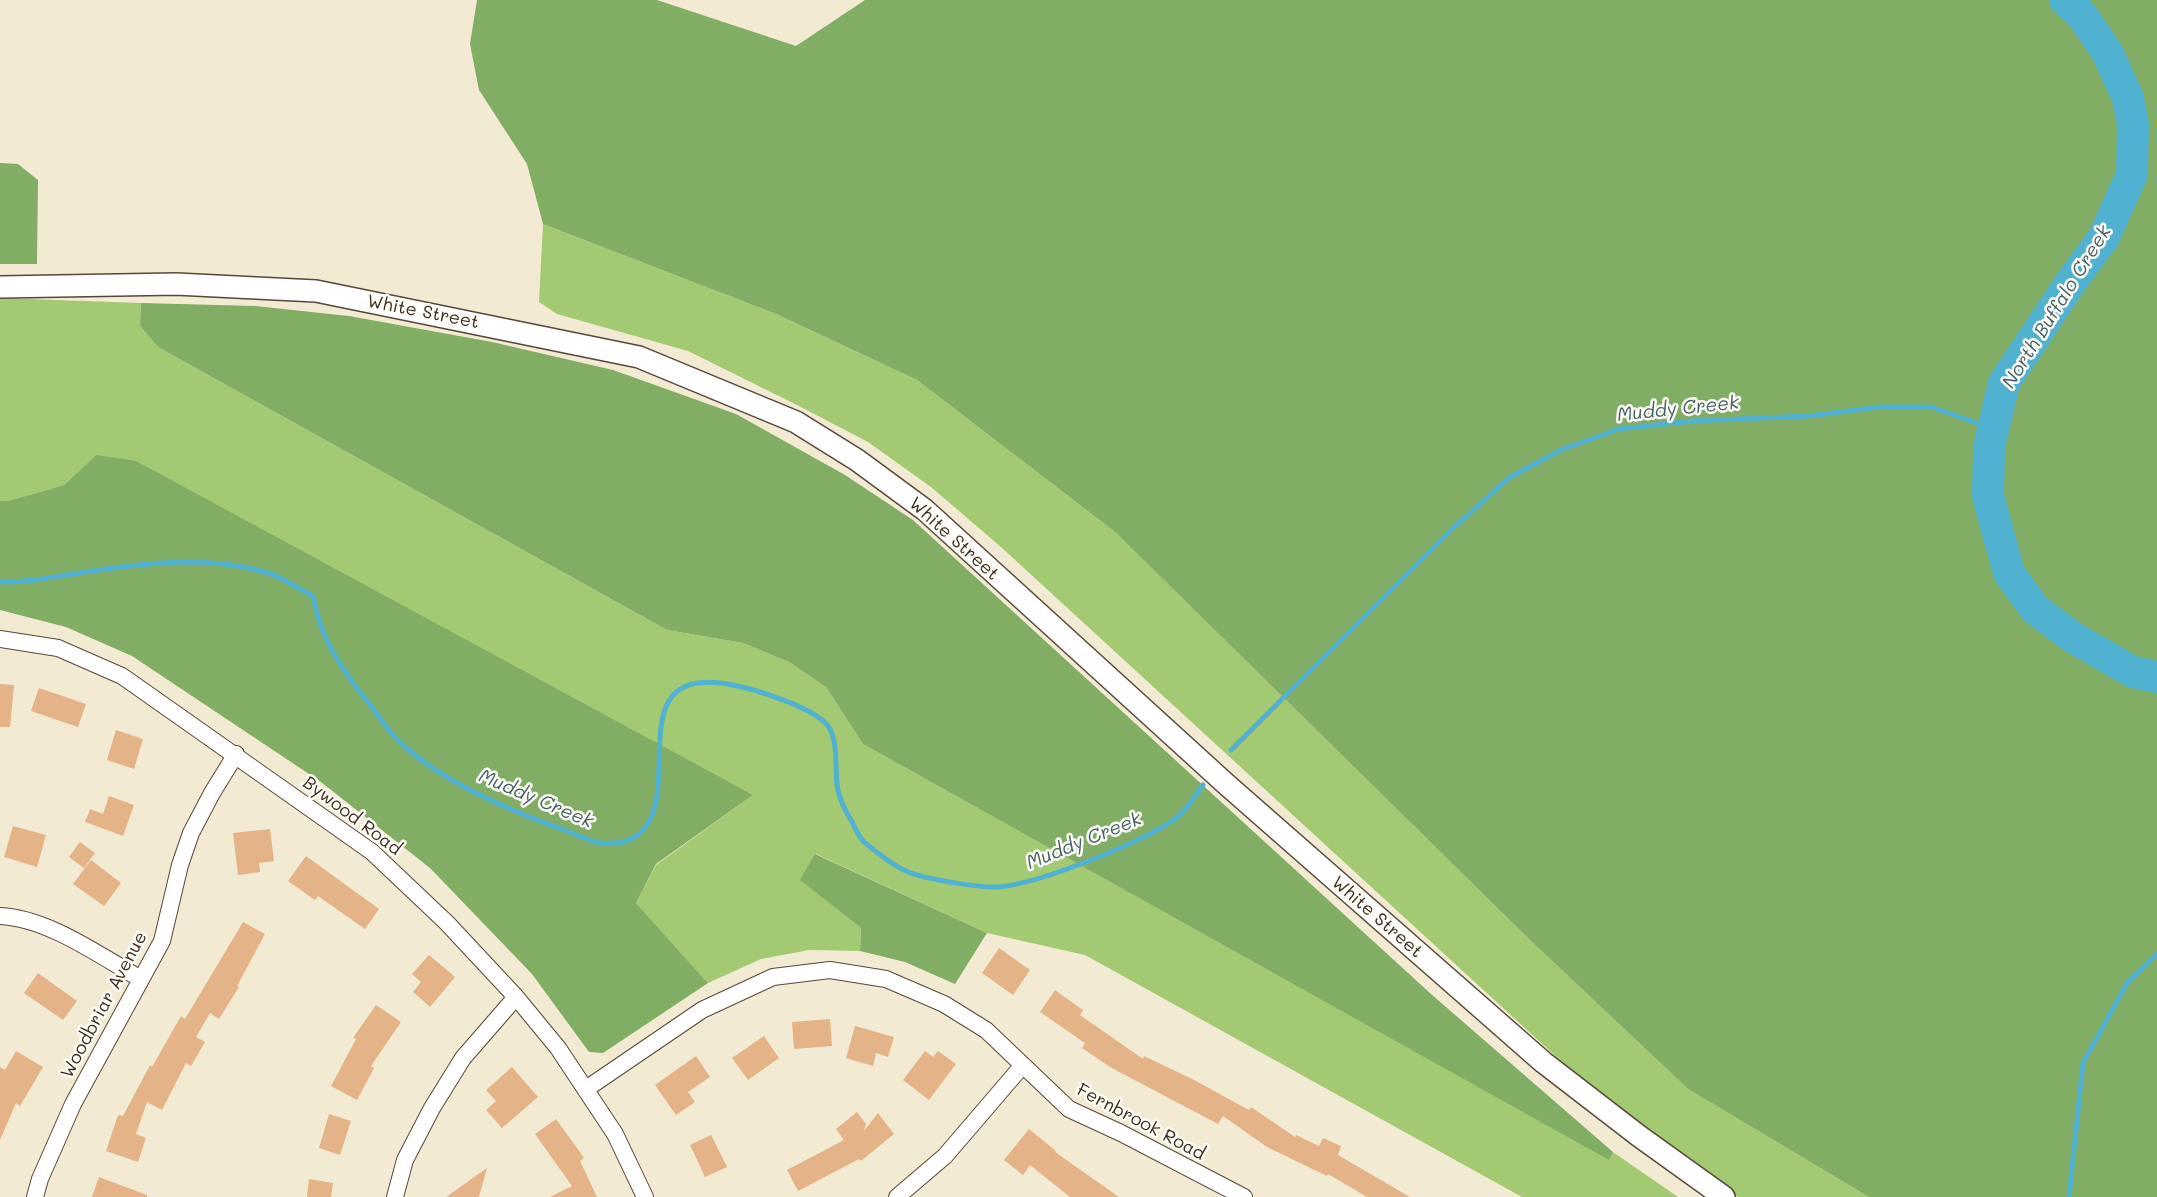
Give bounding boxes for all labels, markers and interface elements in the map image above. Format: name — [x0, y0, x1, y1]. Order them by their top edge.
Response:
water label: North Buffalo Creek — [1998, 221, 2116, 393]
street label: White Street — [365, 291, 481, 333]
water label: Muddy Creek — [1616, 391, 1740, 427]
street label: White Street — [905, 493, 1003, 585]
water label: Muddy Creek — [475, 765, 597, 833]
street label: Bywood Road — [298, 772, 406, 860]
water label: Muddy Creek — [1023, 808, 1145, 874]
street label: White Street — [1327, 872, 1427, 962]
street label: Woodbriar Avenue — [56, 928, 152, 1082]
street label: Fernbrook Road — [1073, 1079, 1209, 1165]

